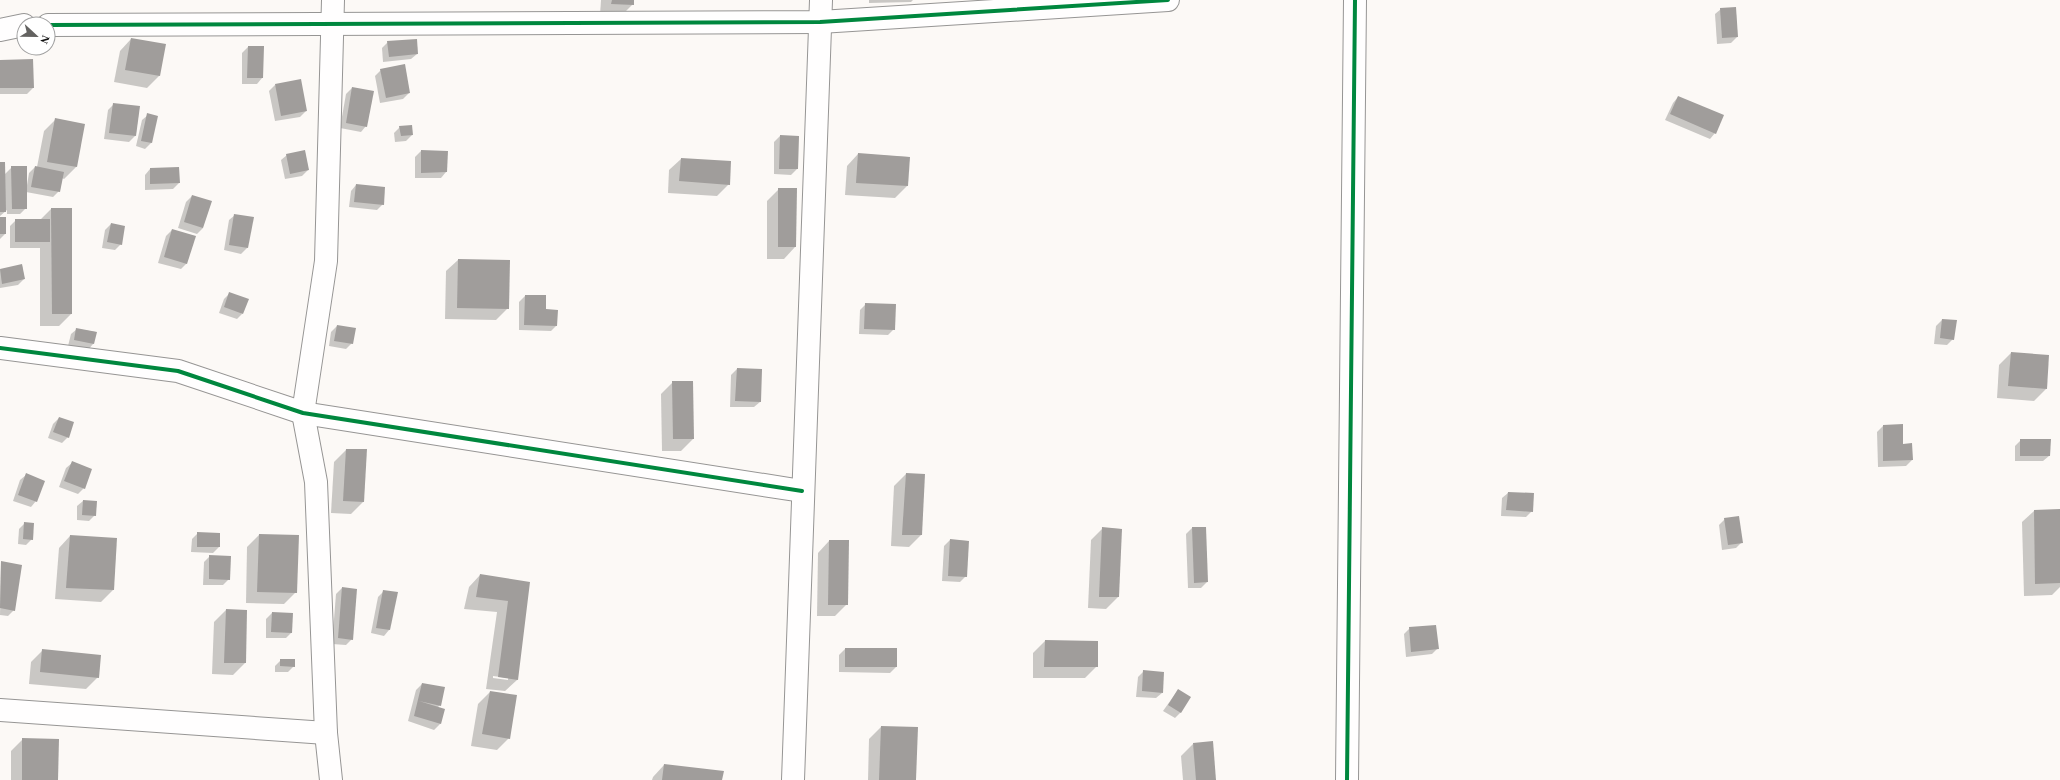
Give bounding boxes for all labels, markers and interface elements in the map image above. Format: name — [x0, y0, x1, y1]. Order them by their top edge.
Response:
north arrow — [16, 16, 56, 56]
text: N — [38, 34, 52, 46]

